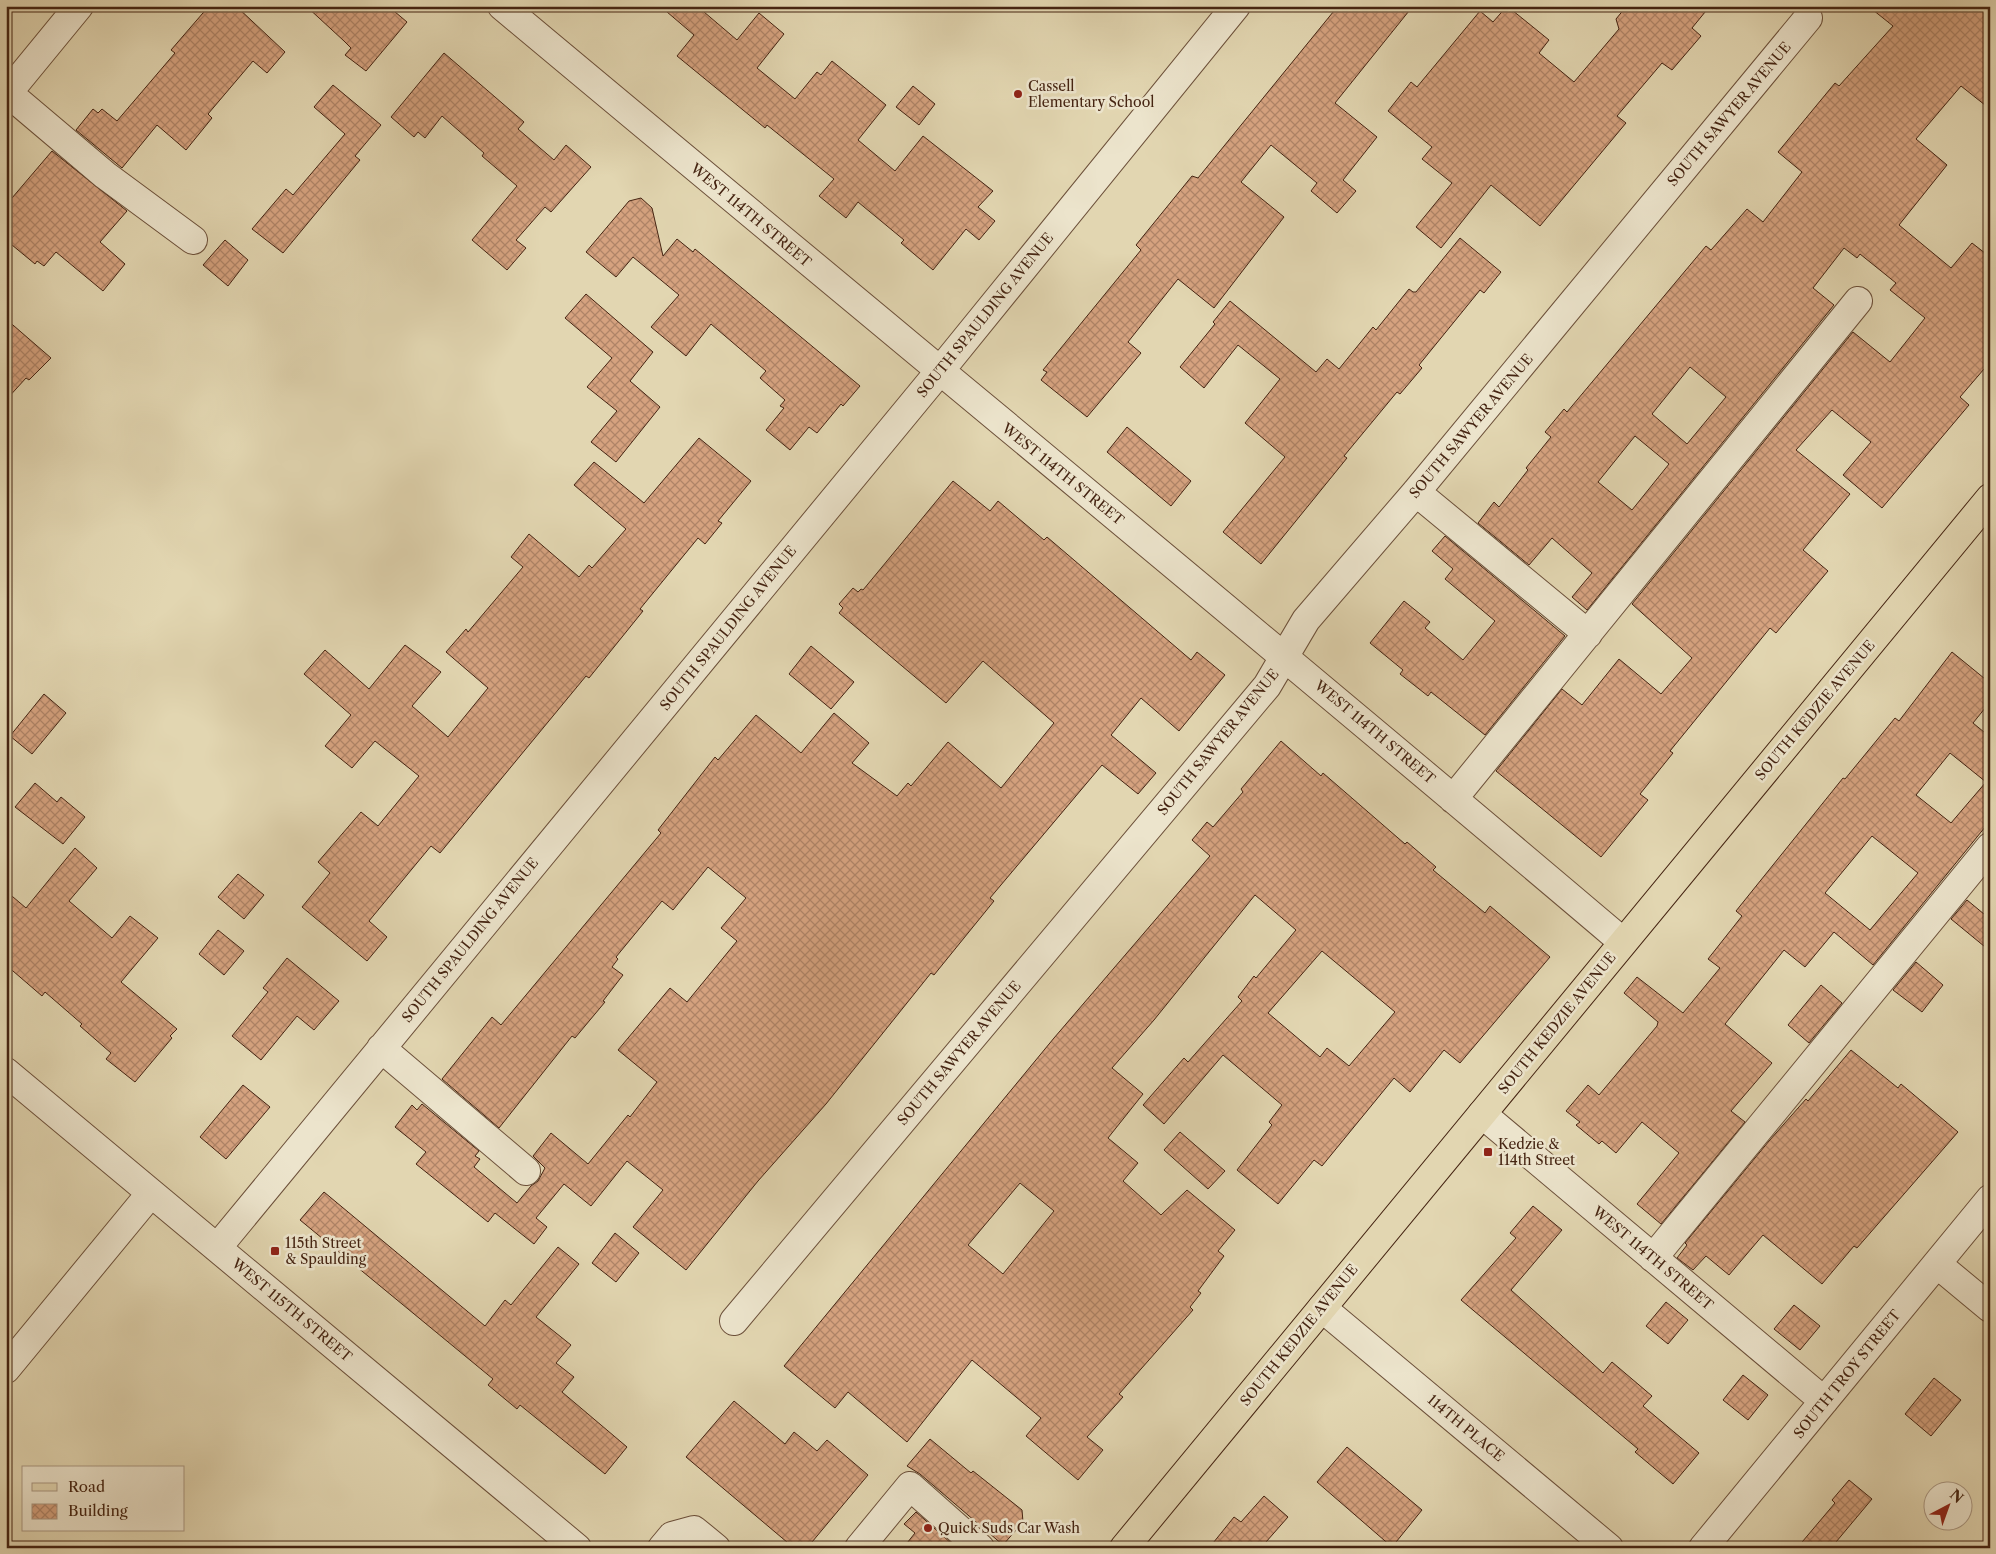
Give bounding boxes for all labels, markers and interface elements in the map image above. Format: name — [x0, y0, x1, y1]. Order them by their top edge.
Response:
street label: SOUTH SAWYER AVENUE — [1663, 38, 1795, 190]
place label: Cassell Elementary School — [1028, 77, 1154, 111]
marker: Cassell Elementary School — [1012, 88, 1024, 100]
street label: WEST 114TH STREET — [686, 159, 815, 271]
street label: SOUTH SPAULDING AVENUE — [913, 229, 1057, 401]
street label: SOUTH SAWYER AVENUE — [1405, 350, 1537, 502]
street label: WEST 114TH STREET — [997, 418, 1128, 529]
street label: SOUTH SPAULDING AVENUE — [656, 542, 800, 714]
street label: SOUTH KEDZIE AVENUE — [1751, 636, 1879, 784]
street label: SOUTH SAWYER AVENUE — [1153, 665, 1283, 819]
street label: WEST 114TH STREET — [1310, 676, 1439, 788]
street label: SOUTH SPAULDING AVENUE — [398, 854, 542, 1026]
street label: SOUTH KEDZIE AVENUE — [1494, 948, 1620, 1098]
street label: SOUTH SAWYER AVENUE — [893, 977, 1025, 1129]
place label: Kedzie & 114th Street — [1498, 1135, 1575, 1169]
marker: Kedzie & 114th Street — [1482, 1146, 1494, 1158]
street label: WEST 114TH STREET — [1588, 1202, 1717, 1314]
place label: 115th Street & Spaulding — [285, 1234, 367, 1268]
marker: 115th Street & Spaulding — [269, 1245, 281, 1257]
street label: WEST 115TH STREET — [227, 1254, 356, 1366]
street label: SOUTH KEDZIE AVENUE — [1236, 1260, 1362, 1410]
street label: SOUTH TROY STREET — [1790, 1306, 1905, 1442]
street label: 114TH PLACE — [1424, 1391, 1508, 1465]
legend — [22, 1466, 185, 1532]
text: Road — [68, 1477, 105, 1496]
north arrow — [1924, 1482, 1974, 1532]
text: N — [1946, 1485, 1967, 1507]
text: Building — [68, 1501, 128, 1520]
place label: Quick Suds Car Wash — [938, 1519, 1080, 1537]
marker: Quick Suds Car Wash — [922, 1522, 934, 1534]

